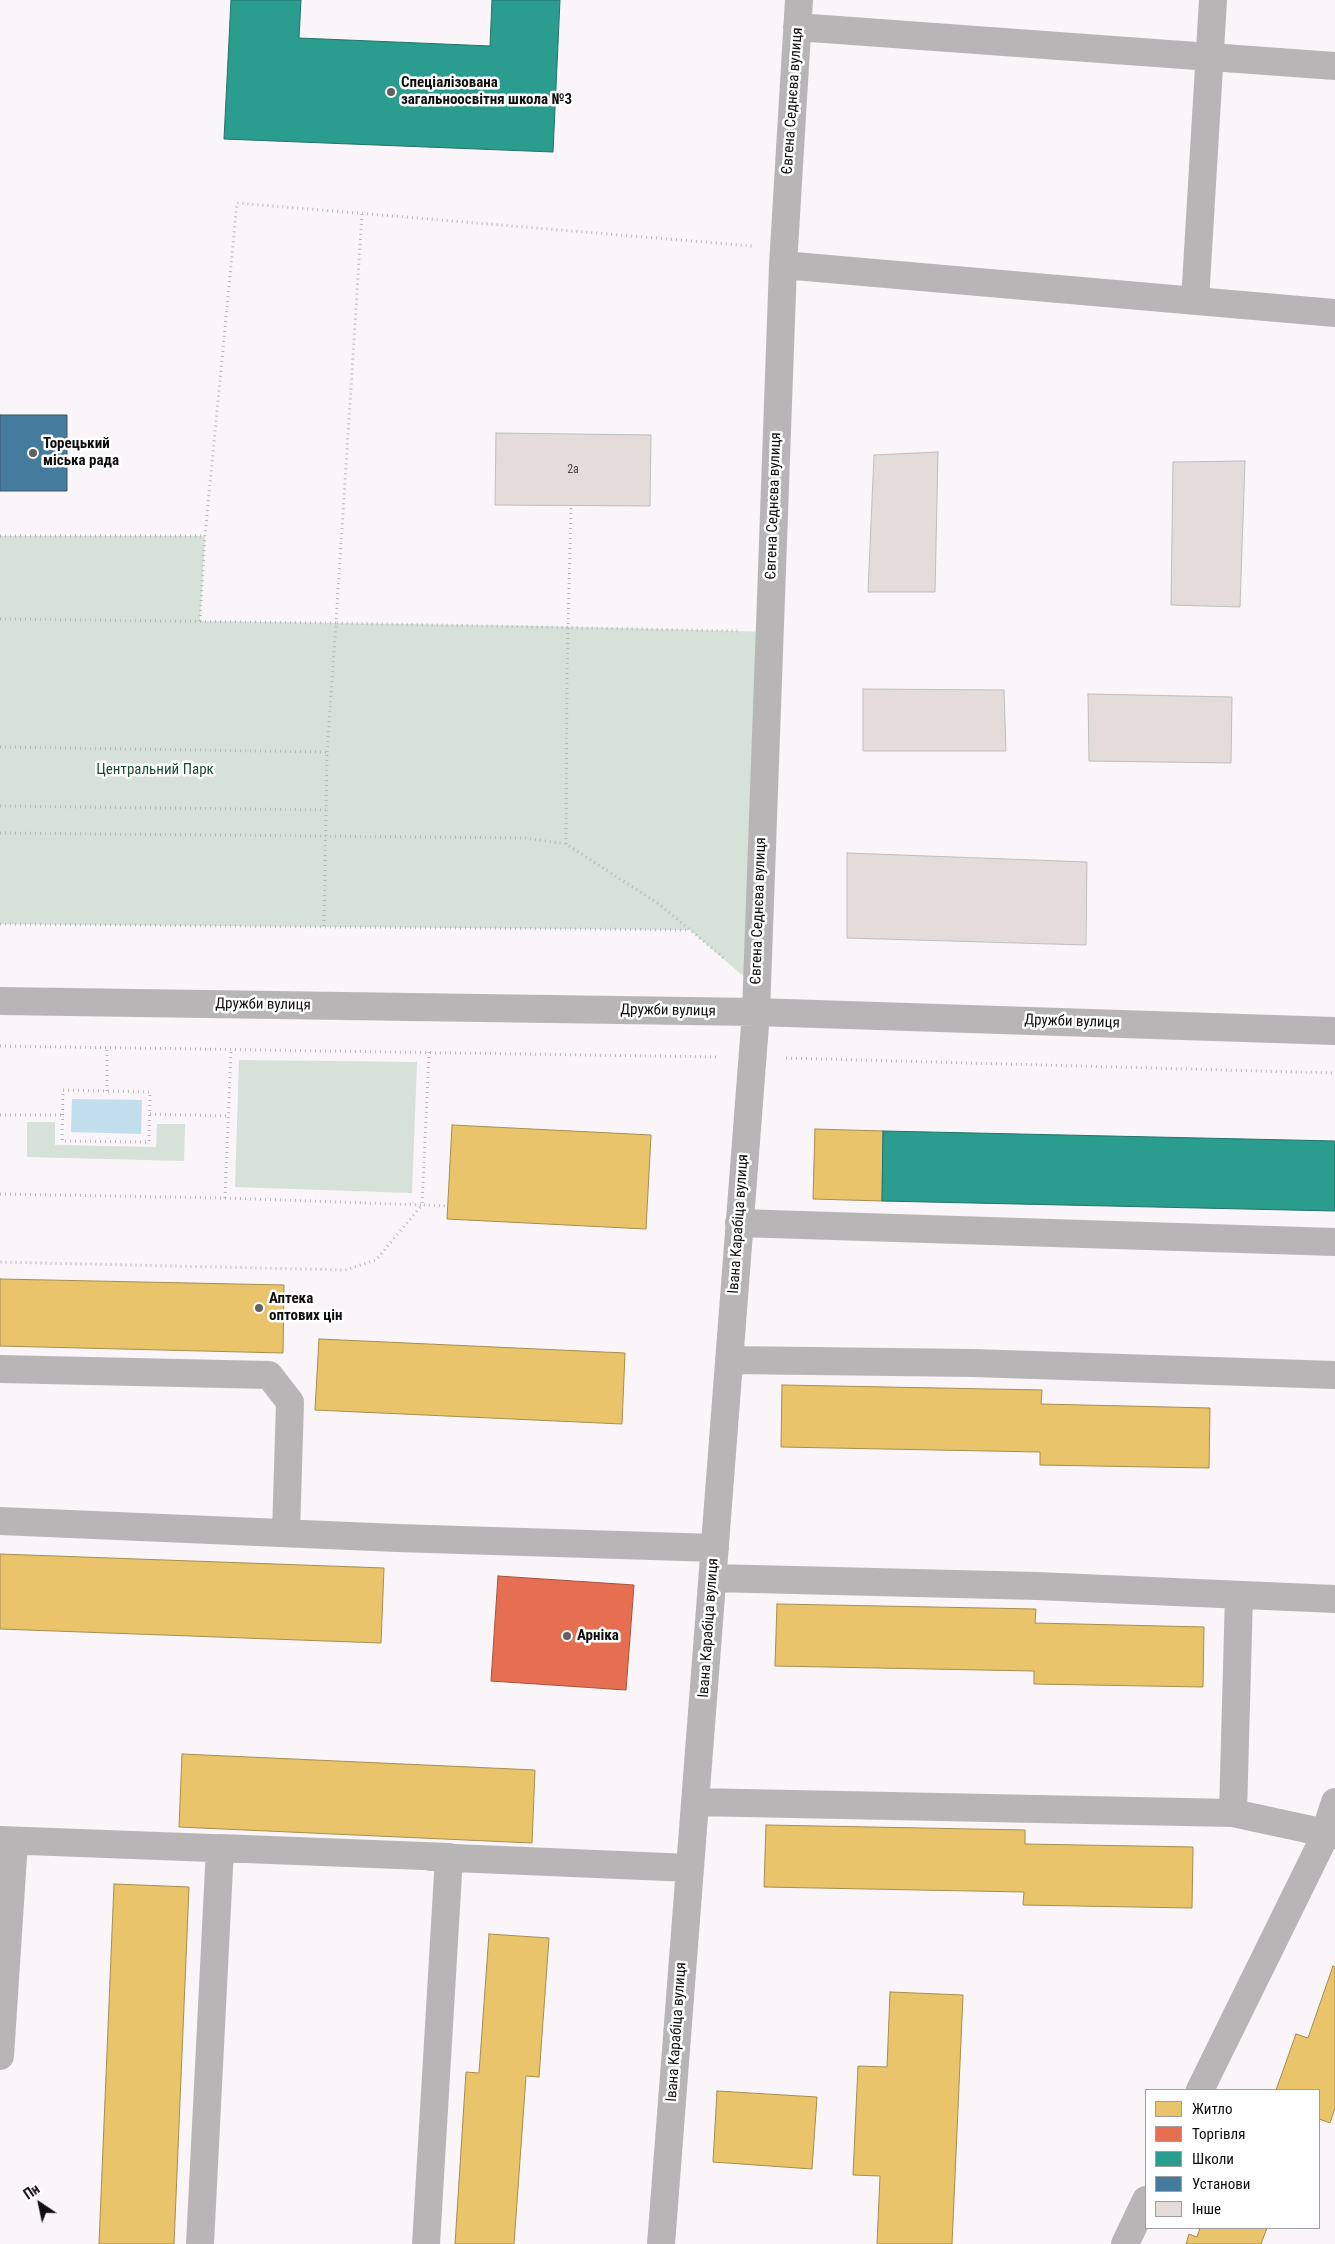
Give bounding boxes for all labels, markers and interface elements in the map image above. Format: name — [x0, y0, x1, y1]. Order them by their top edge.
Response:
street label: Євгена Седнєва вулиця — [779, 27, 807, 175]
place label: Спеціалізована загальноосвітня школа №3 — [401, 74, 572, 109]
marker: Спеціалізована загальноосвітня школа №3 — [385, 86, 397, 98]
street label: Євгена Седнєва вулиця — [762, 432, 786, 580]
place label: Торецький міська рада — [43, 435, 119, 470]
marker: Торецький міська рада — [27, 447, 39, 459]
house number: 2а — [567, 463, 579, 477]
park label: Центральний Парк — [96, 761, 214, 779]
street label: Євгена Седнєва вулиця — [747, 837, 771, 985]
street label: Дружби вулиця — [215, 995, 311, 1015]
street label: Дружби вулиця — [620, 1001, 716, 1021]
street label: Дружби вулиця — [1024, 1011, 1120, 1033]
street label: Івана Карабіца вулиця — [725, 1154, 753, 1294]
place label: Аптека оптових цін — [269, 1290, 343, 1325]
marker: Аптека оптових цін — [253, 1302, 265, 1314]
street label: Івана Карабіца вулиця — [695, 1558, 723, 1698]
place label: Арніка — [577, 1627, 619, 1645]
marker: Арніка — [561, 1630, 573, 1642]
street label: Івана Карабіца вулиця — [663, 1962, 691, 2102]
legend — [1145, 2089, 1320, 2229]
text: Житло — [1192, 2100, 1232, 2118]
text: Торгівля — [1192, 2125, 1245, 2143]
text: Школи — [1192, 2150, 1234, 2168]
text: Установи — [1192, 2175, 1250, 2193]
north arrow — [15, 2179, 65, 2229]
text: Пн — [21, 2181, 43, 2203]
text: Інше — [1192, 2200, 1221, 2218]

